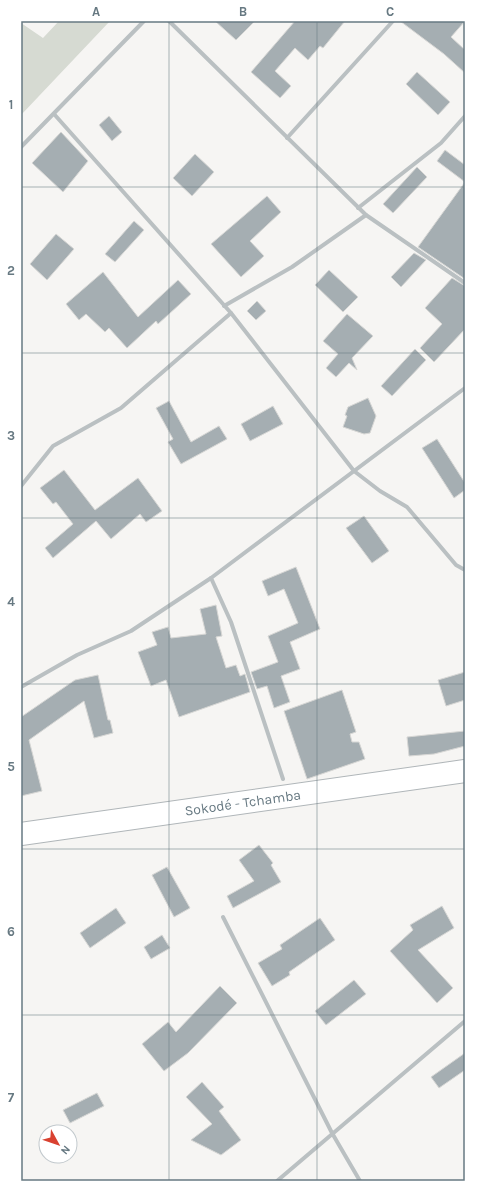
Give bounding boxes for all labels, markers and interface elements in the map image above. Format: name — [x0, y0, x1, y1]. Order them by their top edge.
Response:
text: A — [92, 4, 100, 19]
text: B — [239, 4, 247, 19]
text: C — [386, 4, 394, 19]
text: 1 — [9, 97, 13, 112]
text: 2 — [7, 263, 15, 278]
text: 3 — [7, 428, 15, 443]
text: 4 — [7, 594, 15, 609]
text: 5 — [7, 759, 15, 774]
street label: Sokodé - Tchamba — [184, 786, 302, 820]
text: 6 — [7, 924, 15, 939]
text: 7 — [8, 1090, 15, 1105]
north arrow — [38, 1124, 78, 1164]
text: N — [58, 1143, 73, 1157]

